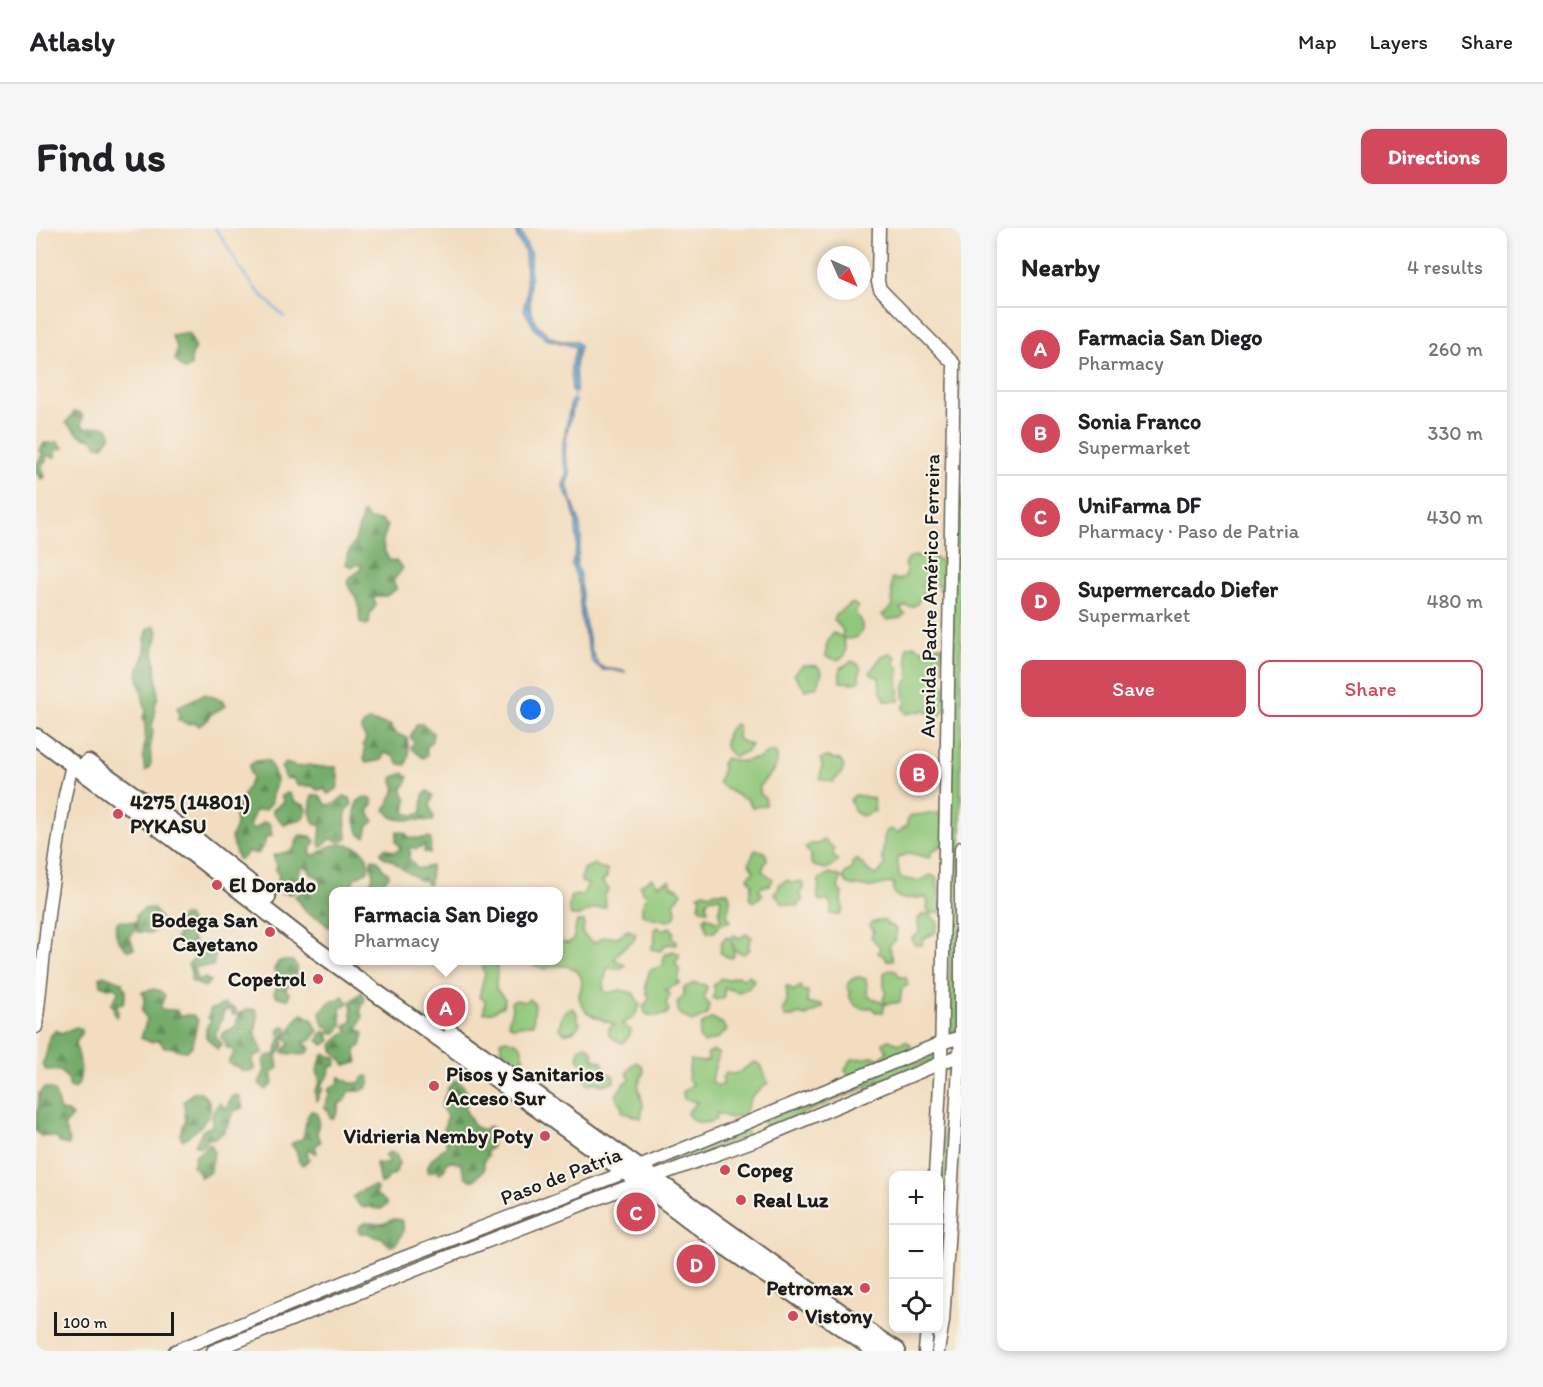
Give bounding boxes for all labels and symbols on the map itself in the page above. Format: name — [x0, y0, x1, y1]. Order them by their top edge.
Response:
north arrow — [817, 246, 871, 300]
street label: Avenida Padre Américo Ferreira — [915, 454, 944, 738]
your location — [516, 695, 545, 724]
pin: B — [900, 750, 938, 796]
place label: 4275 (14801) PYKASU — [130, 789, 250, 838]
marker: 4275 (14801) PYKASU — [111, 807, 125, 821]
place label: El Dorado — [229, 872, 317, 897]
marker: El Dorado — [210, 878, 224, 892]
place label: Bodega San Cayetano — [151, 907, 258, 957]
marker: Bodega San Cayetano — [263, 925, 277, 939]
place label: Copetrol — [228, 966, 307, 992]
marker: Copetrol — [311, 972, 325, 986]
pin: A — [426, 984, 466, 1030]
place label: Pisos y Sanitarios Acceso Sur — [445, 1061, 604, 1110]
marker: Pisos y Sanitarios Acceso Sur — [427, 1079, 441, 1093]
place label: Vidrieria Nemby Poty — [344, 1123, 533, 1149]
marker: Vidrieria Nemby Poty — [538, 1129, 552, 1143]
street label: Paso de Patria — [497, 1141, 625, 1210]
place label: Copeg — [737, 1157, 793, 1183]
marker: Copeg — [718, 1163, 732, 1177]
place label: Real Luz — [753, 1187, 829, 1212]
pin: C — [616, 1190, 656, 1234]
marker: Real Luz — [734, 1193, 748, 1207]
pin: D — [676, 1242, 716, 1286]
place label: Petromax — [766, 1275, 854, 1300]
marker: Petromax — [858, 1281, 872, 1295]
place label: Vistony — [805, 1303, 873, 1329]
scale bar — [54, 1309, 174, 1336]
marker: Vistony — [786, 1309, 800, 1323]

